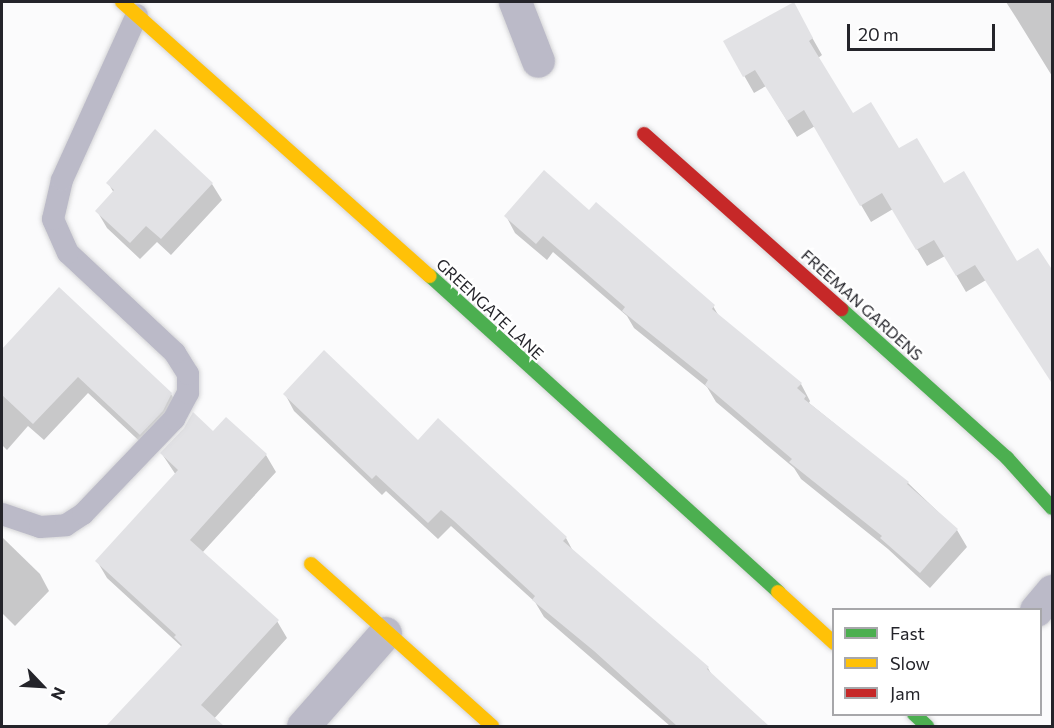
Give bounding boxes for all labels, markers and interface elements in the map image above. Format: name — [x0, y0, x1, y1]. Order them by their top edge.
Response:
scale bar — [850, 12, 998, 50]
text: 20 m — [858, 23, 899, 45]
street label: FREEMAN GARDENS — [797, 245, 927, 365]
street label: GREENGATE LANE — [432, 254, 548, 364]
legend — [832, 608, 1042, 716]
text: Fast — [890, 622, 925, 644]
text: Slow — [890, 652, 930, 674]
north arrow — [12, 656, 72, 716]
text: Jam — [890, 682, 920, 704]
text: N — [48, 684, 70, 703]

